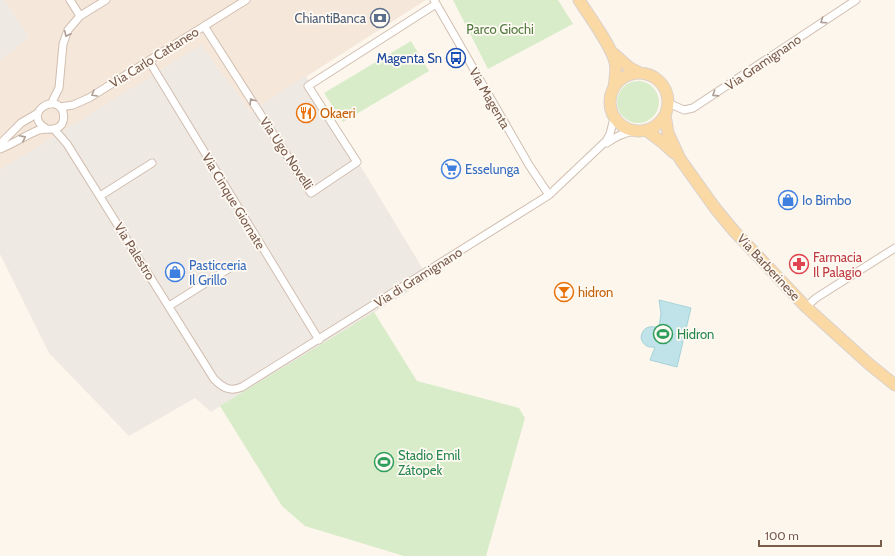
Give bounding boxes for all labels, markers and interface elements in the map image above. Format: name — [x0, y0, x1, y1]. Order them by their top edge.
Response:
bank icon: ChiantiBanca — [369, 7, 391, 29]
place label: ChiantiBanca — [294, 10, 367, 26]
one-way arrow — [820, 16, 827, 24]
park label: Parco Giochi — [466, 21, 534, 37]
street label: Via Carlo Cattaneo — [106, 23, 202, 91]
one-way arrow — [64, 30, 72, 37]
street label: Via Gramignano — [722, 31, 804, 93]
bus stop icon: Magenta Sn — [445, 47, 467, 69]
place label: Magenta Sn — [377, 50, 442, 66]
street label: Via Magenta — [466, 65, 514, 132]
one-way arrow — [713, 89, 720, 96]
one-way arrow — [91, 90, 98, 97]
one-way arrow — [249, 98, 257, 105]
restaurant icon: Okaeri — [295, 102, 317, 124]
place label: Okaeri — [320, 105, 355, 121]
street label: Via Ugo Novelli — [257, 114, 317, 192]
one-way arrow — [19, 135, 26, 143]
street label: Via Cinque Giornate — [199, 150, 269, 252]
supermarket icon: Esselunga — [440, 158, 462, 180]
place label: Esselunga — [465, 161, 520, 177]
shop icon: Io Bimbo — [777, 189, 799, 211]
place label: Io Bimbo — [802, 192, 851, 208]
street label: Via Palestro — [111, 219, 159, 283]
street label: Via Barberinese — [734, 230, 804, 304]
street label: Via di Gramignano — [371, 244, 465, 310]
place label: Farmacia Il Palagio — [813, 249, 863, 280]
pharmacy icon: Farmacia Il Palagio — [788, 253, 810, 275]
place label: Pasticceria Il Grillo — [189, 257, 247, 288]
shop icon: Pasticceria Il Grillo — [164, 261, 186, 283]
bar icon: hidron — [553, 281, 575, 303]
place label: hidron — [578, 284, 613, 300]
sports icon: Hidron — [652, 323, 674, 345]
place label: Hidron — [677, 326, 714, 342]
place label: Stadio Emil Zátopek — [398, 447, 460, 478]
sports icon: Stadio Emil Zátopek — [373, 451, 395, 473]
scale bar — [759, 522, 881, 548]
text: 100 m — [765, 528, 799, 543]

